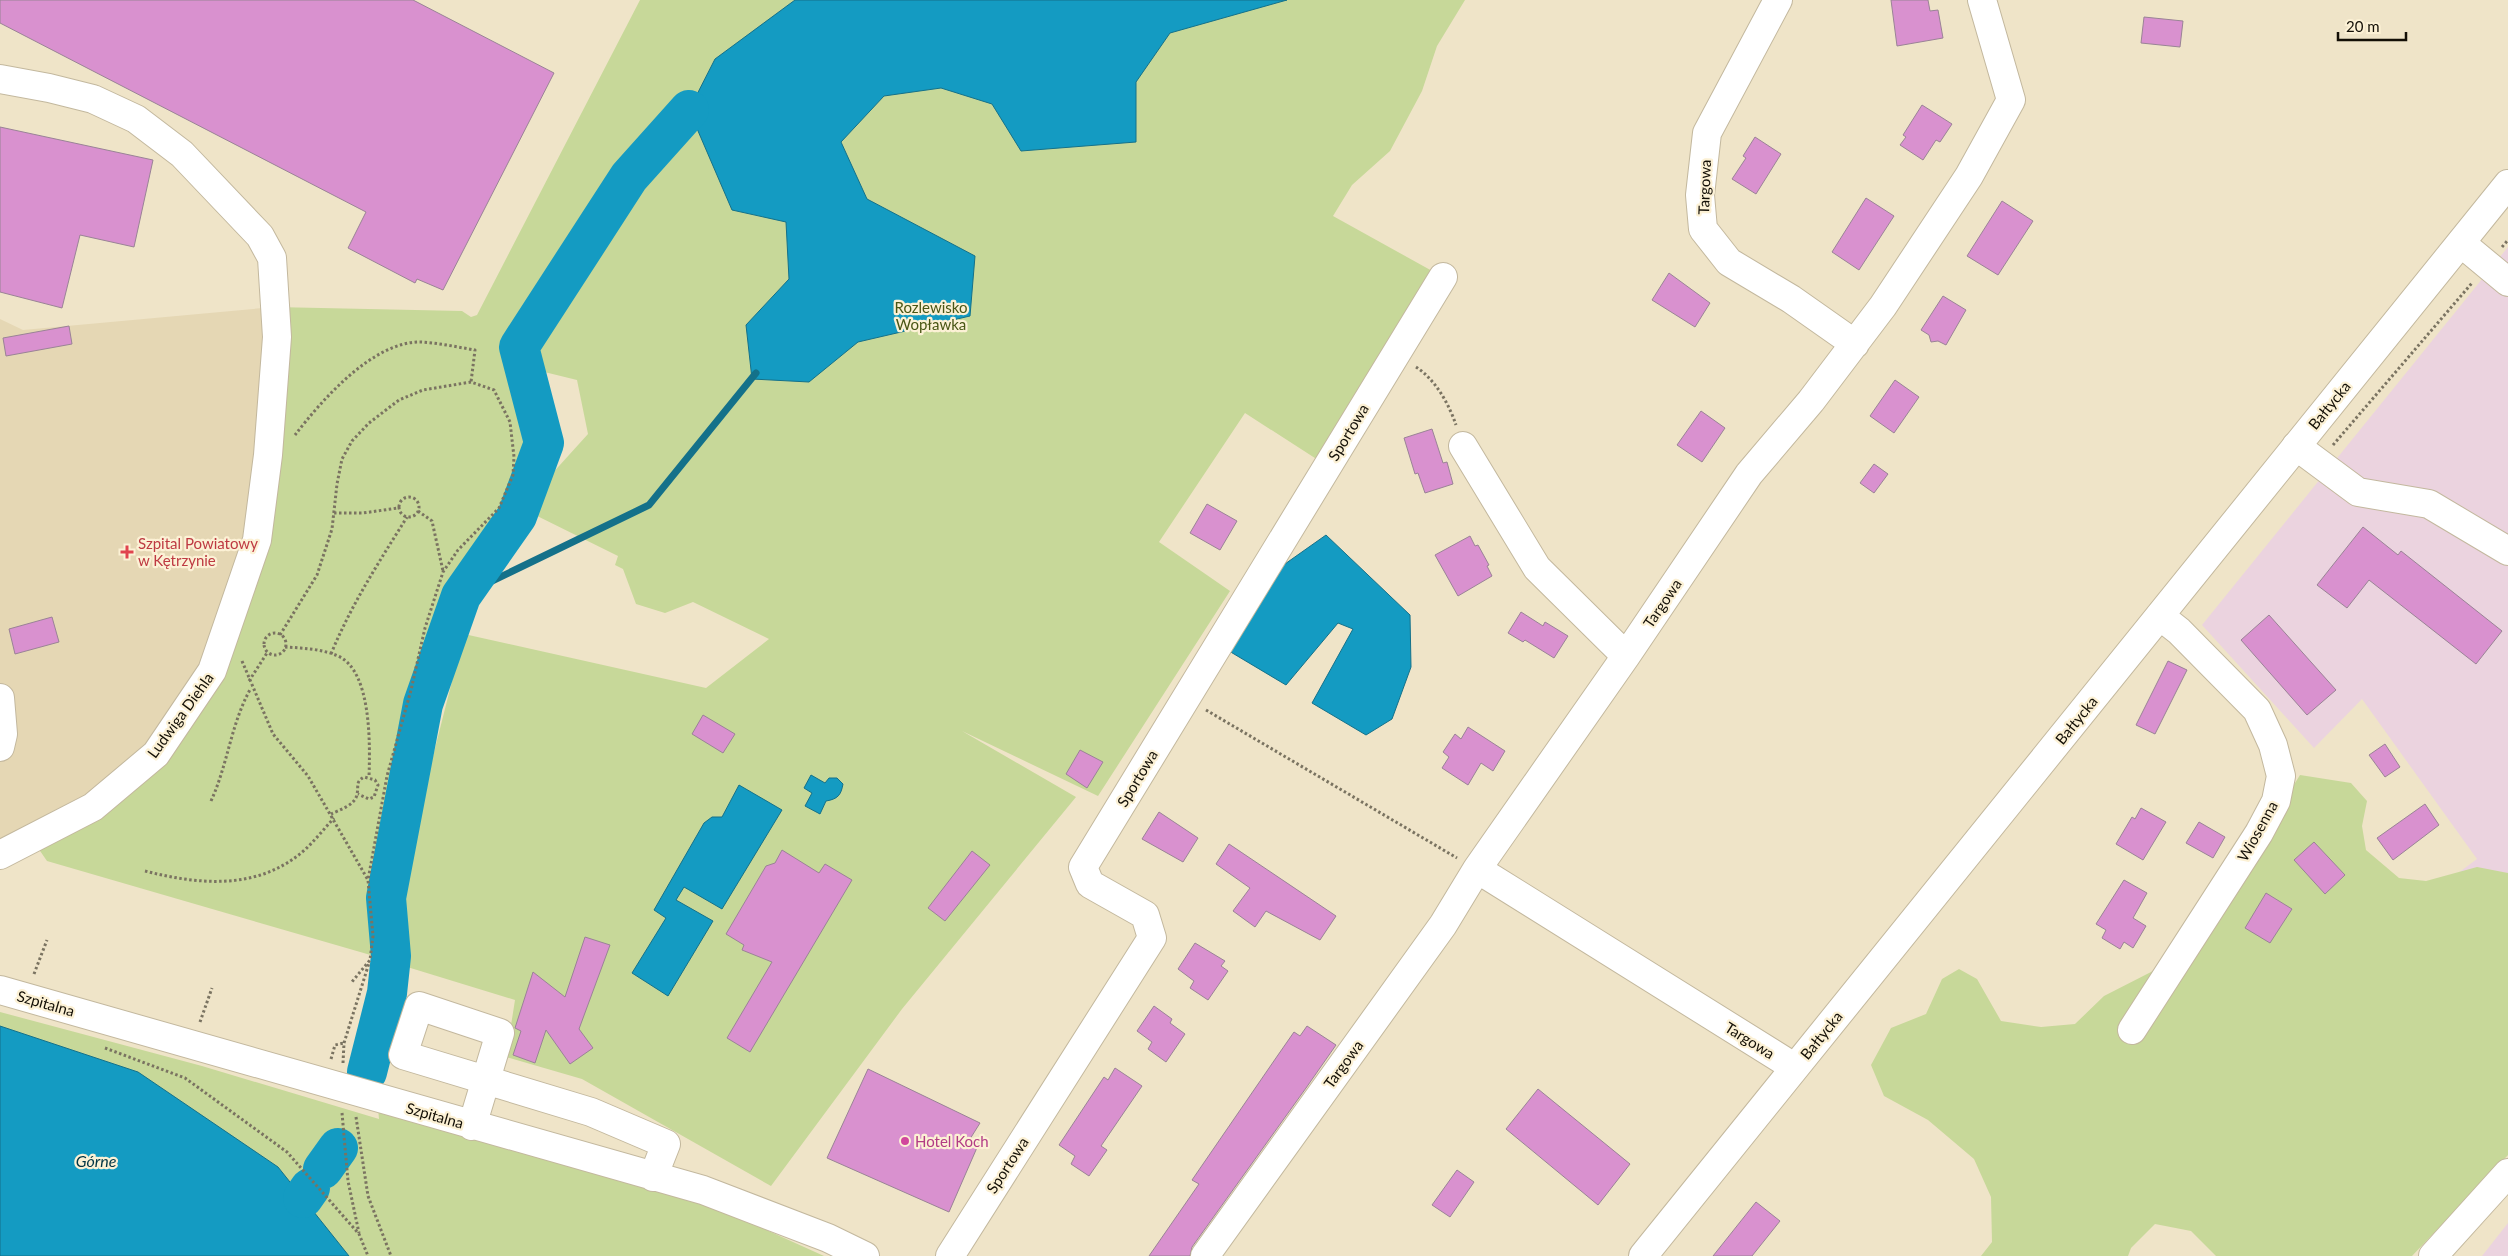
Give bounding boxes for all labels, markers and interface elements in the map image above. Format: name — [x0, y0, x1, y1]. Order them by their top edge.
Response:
scale bar — [2338, 10, 2406, 42]
text: 20 m — [2346, 17, 2380, 35]
street label: Targowa — [1694, 159, 1714, 215]
park label: Rozlewisko Wopławka — [894, 298, 968, 333]
street label: Bałtycka — [2304, 377, 2354, 433]
street label: Sportowa — [1324, 400, 1372, 464]
place label: Szpital Powiatowy w Kętrzynie — [138, 534, 258, 569]
marker: Szpital Powiatowy w Kętrzynie — [120, 545, 134, 559]
street label: Targowa — [1639, 575, 1685, 631]
street label: Ludwiga Diehla — [143, 669, 217, 761]
street label: Bałtycka — [2051, 692, 2101, 748]
street label: Sportowa — [1113, 746, 1161, 810]
street label: Wiosenna — [2233, 798, 2281, 864]
street label: Szpitalna — [15, 986, 77, 1020]
street label: Bałtycka — [1796, 1007, 1846, 1063]
street label: Targowa — [1722, 1018, 1778, 1062]
street label: Targowa — [1320, 1036, 1366, 1092]
street label: Szpitalna — [404, 1098, 466, 1132]
place label: Hotel Koch — [915, 1132, 989, 1150]
street label: Sportowa — [982, 1134, 1032, 1196]
marker: Hotel Koch — [899, 1135, 911, 1147]
water label: Górne — [76, 1151, 117, 1170]

